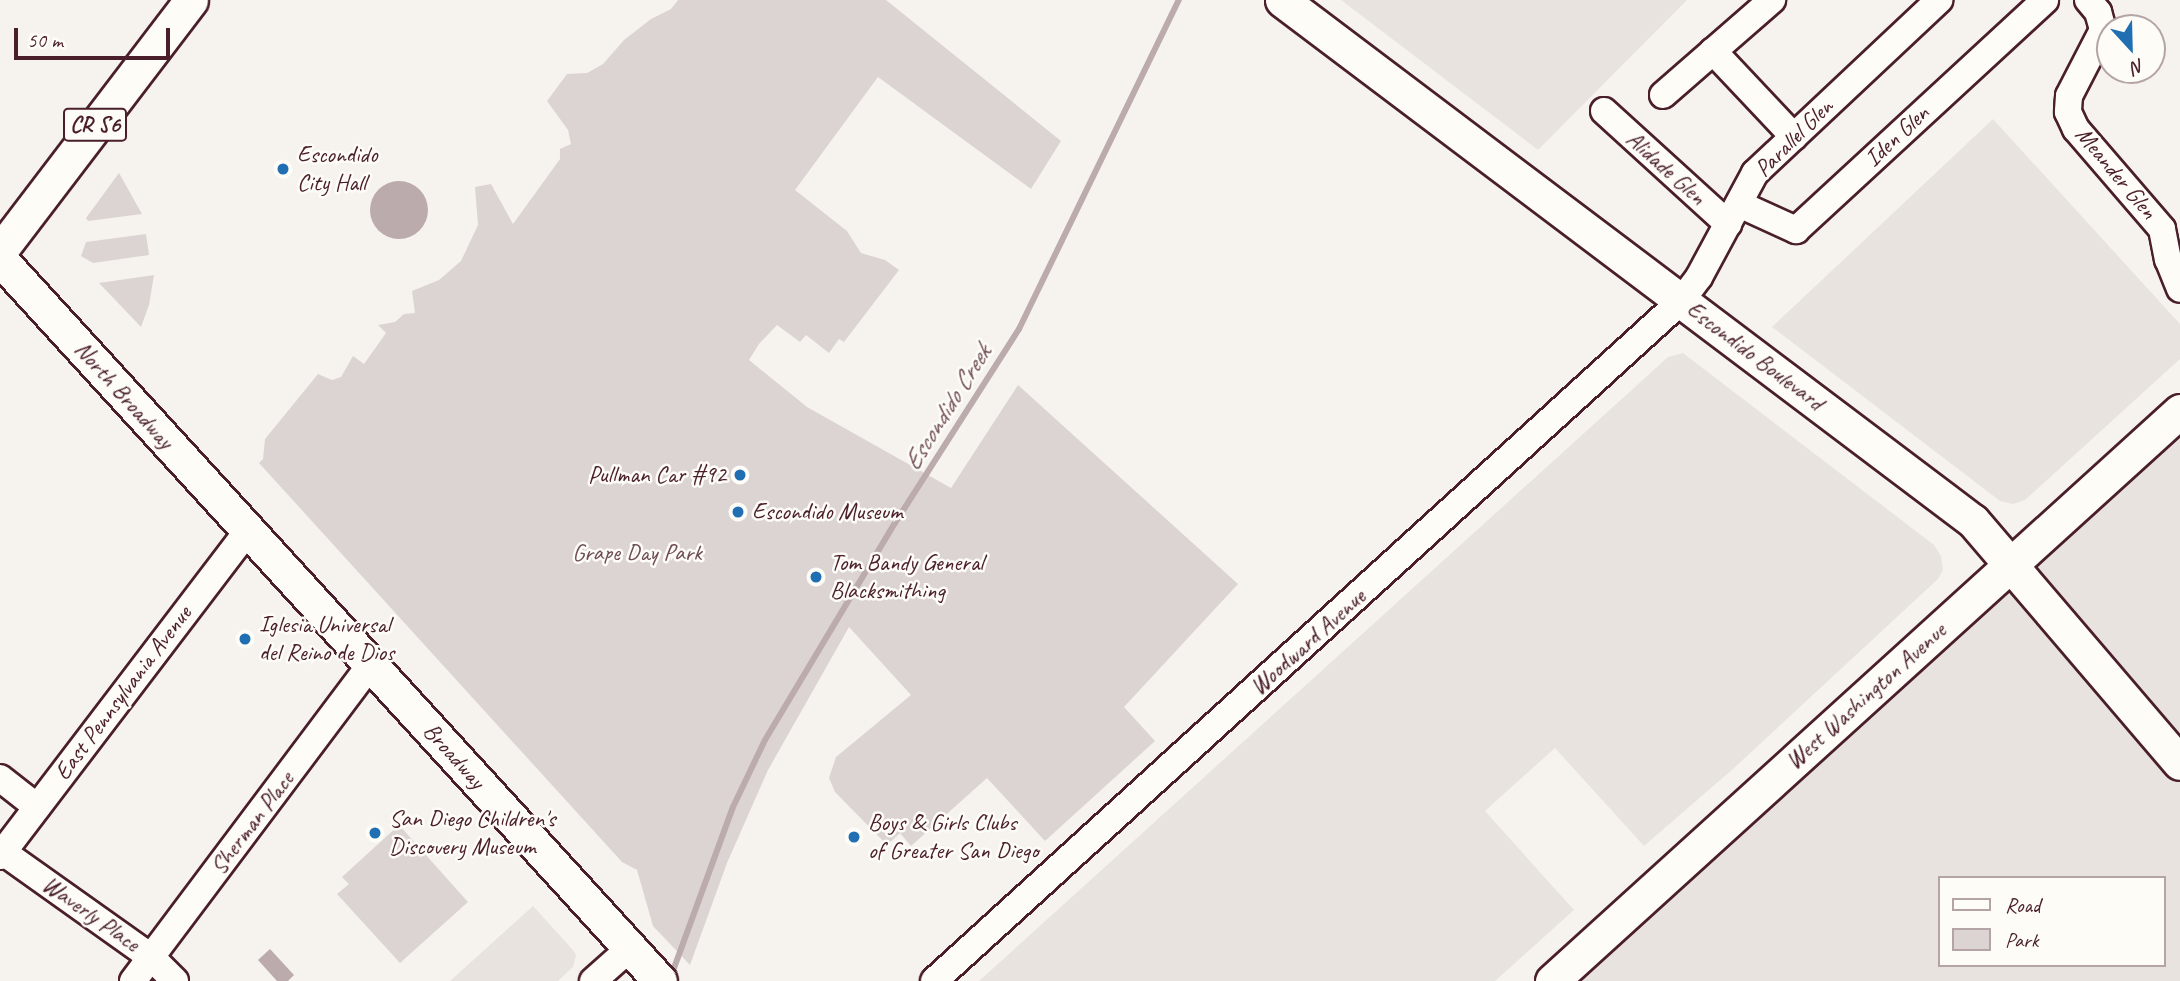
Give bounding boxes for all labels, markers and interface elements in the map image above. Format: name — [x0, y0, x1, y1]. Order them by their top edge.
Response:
scale bar — [18, 14, 173, 58]
north arrow — [2096, 14, 2166, 84]
text: 50 m — [27, 27, 63, 53]
text: N — [2128, 53, 2148, 80]
street label: Parallel Glen — [1749, 93, 1839, 183]
street label: Iden Glen — [1859, 99, 1935, 173]
road number: CR S6 — [62, 106, 128, 144]
street label: Meander Glen — [2069, 121, 2163, 225]
street label: Alidade Glen — [1620, 125, 1712, 211]
place label: Escondido City Hall — [297, 141, 377, 197]
marker: Escondido City Hall — [275, 161, 291, 177]
street label: Escondido Boulevard — [1681, 295, 1829, 417]
street label: North Broadway — [68, 335, 180, 455]
water label: Escondido Creek — [896, 340, 998, 476]
place label: Pullman Car #92 — [587, 461, 726, 489]
marker: Pullman Car #92 — [732, 467, 748, 483]
place label: Escondido Museum — [752, 498, 904, 526]
marker: Escondido Museum — [730, 504, 746, 520]
park label: Grape Day Park — [572, 539, 702, 567]
place label: Tom Bandy General Blacksmithing — [830, 549, 984, 605]
marker: Tom Bandy General Blacksmithing — [808, 569, 824, 585]
street label: Woodward Avenue — [1245, 583, 1371, 701]
street label: East Pennsylvania Avenue — [48, 600, 198, 786]
place label: Iglesia Universal del Reino de Dios — [259, 611, 395, 667]
street label: West Washington Avenue — [1780, 616, 1952, 776]
marker: Iglesia Universal del Reino de Dios — [237, 631, 253, 647]
street label: Broadway — [417, 717, 491, 795]
street label: Sherman Place — [204, 766, 300, 880]
place label: San Diego Children's Discovery Museum — [389, 805, 556, 861]
place label: Boys & Girls Clubs of Greater San Diego — [868, 809, 1039, 865]
marker: San Diego Children's Discovery Museum — [367, 825, 383, 841]
marker: Boys & Girls Clubs of Greater San Diego — [846, 829, 862, 845]
street label: Waverly Place — [37, 870, 145, 958]
legend — [1938, 876, 2166, 967]
text: Road — [2005, 892, 2040, 918]
text: Park — [2005, 927, 2038, 953]

